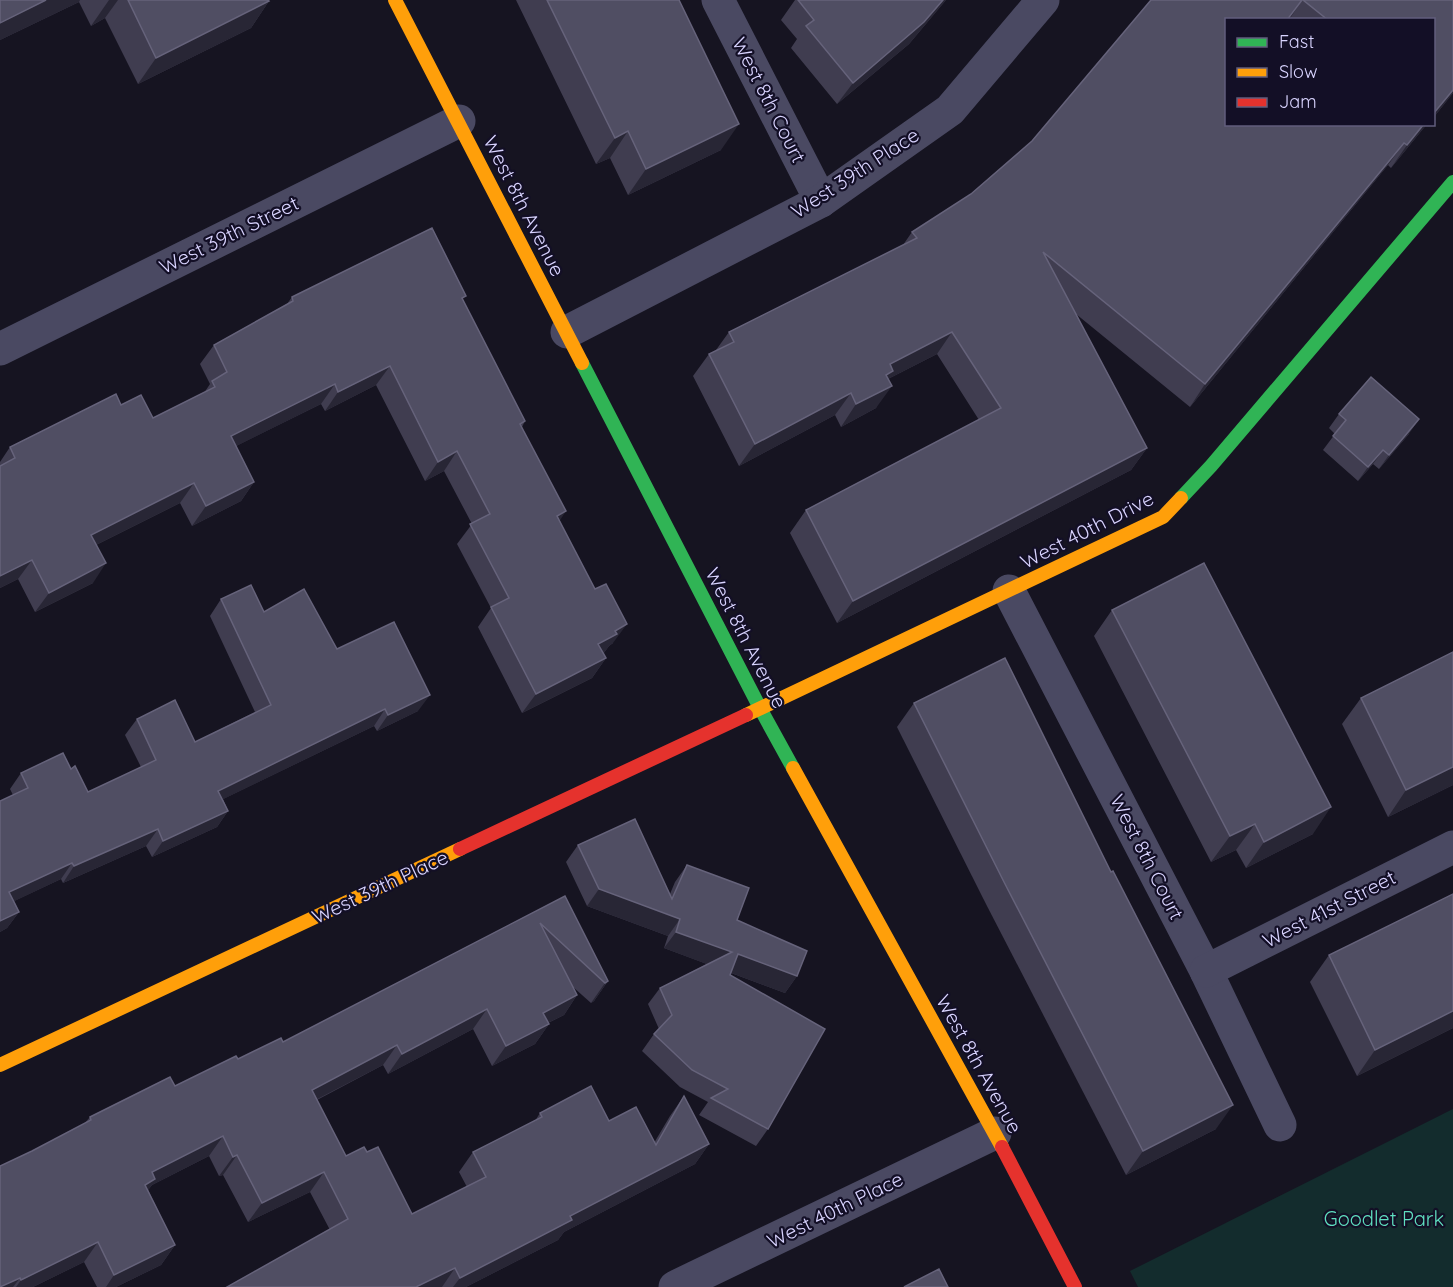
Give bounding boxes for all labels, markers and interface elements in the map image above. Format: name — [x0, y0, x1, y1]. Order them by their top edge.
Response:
legend — [1225, 18, 1435, 126]
text: Fast — [1279, 30, 1314, 53]
street label: West 8th Court — [727, 33, 812, 167]
text: Slow — [1279, 60, 1317, 83]
text: Jam — [1279, 90, 1317, 113]
street label: West 39th Place — [786, 122, 923, 223]
street label: West 8th Avenue — [478, 131, 571, 280]
street label: West 39th Street — [155, 190, 303, 279]
street label: West 40th Drive — [1016, 485, 1158, 574]
street label: West 8th Avenue — [700, 563, 793, 712]
street label: West 8th Court — [1105, 790, 1190, 924]
street label: West 39th Place — [308, 844, 452, 929]
street label: West 41st Street — [1258, 864, 1400, 953]
street label: West 8th Avenue — [931, 990, 1028, 1137]
street label: West 40th Place — [763, 1166, 907, 1253]
park label: Goodlet Park — [1324, 1206, 1444, 1231]

